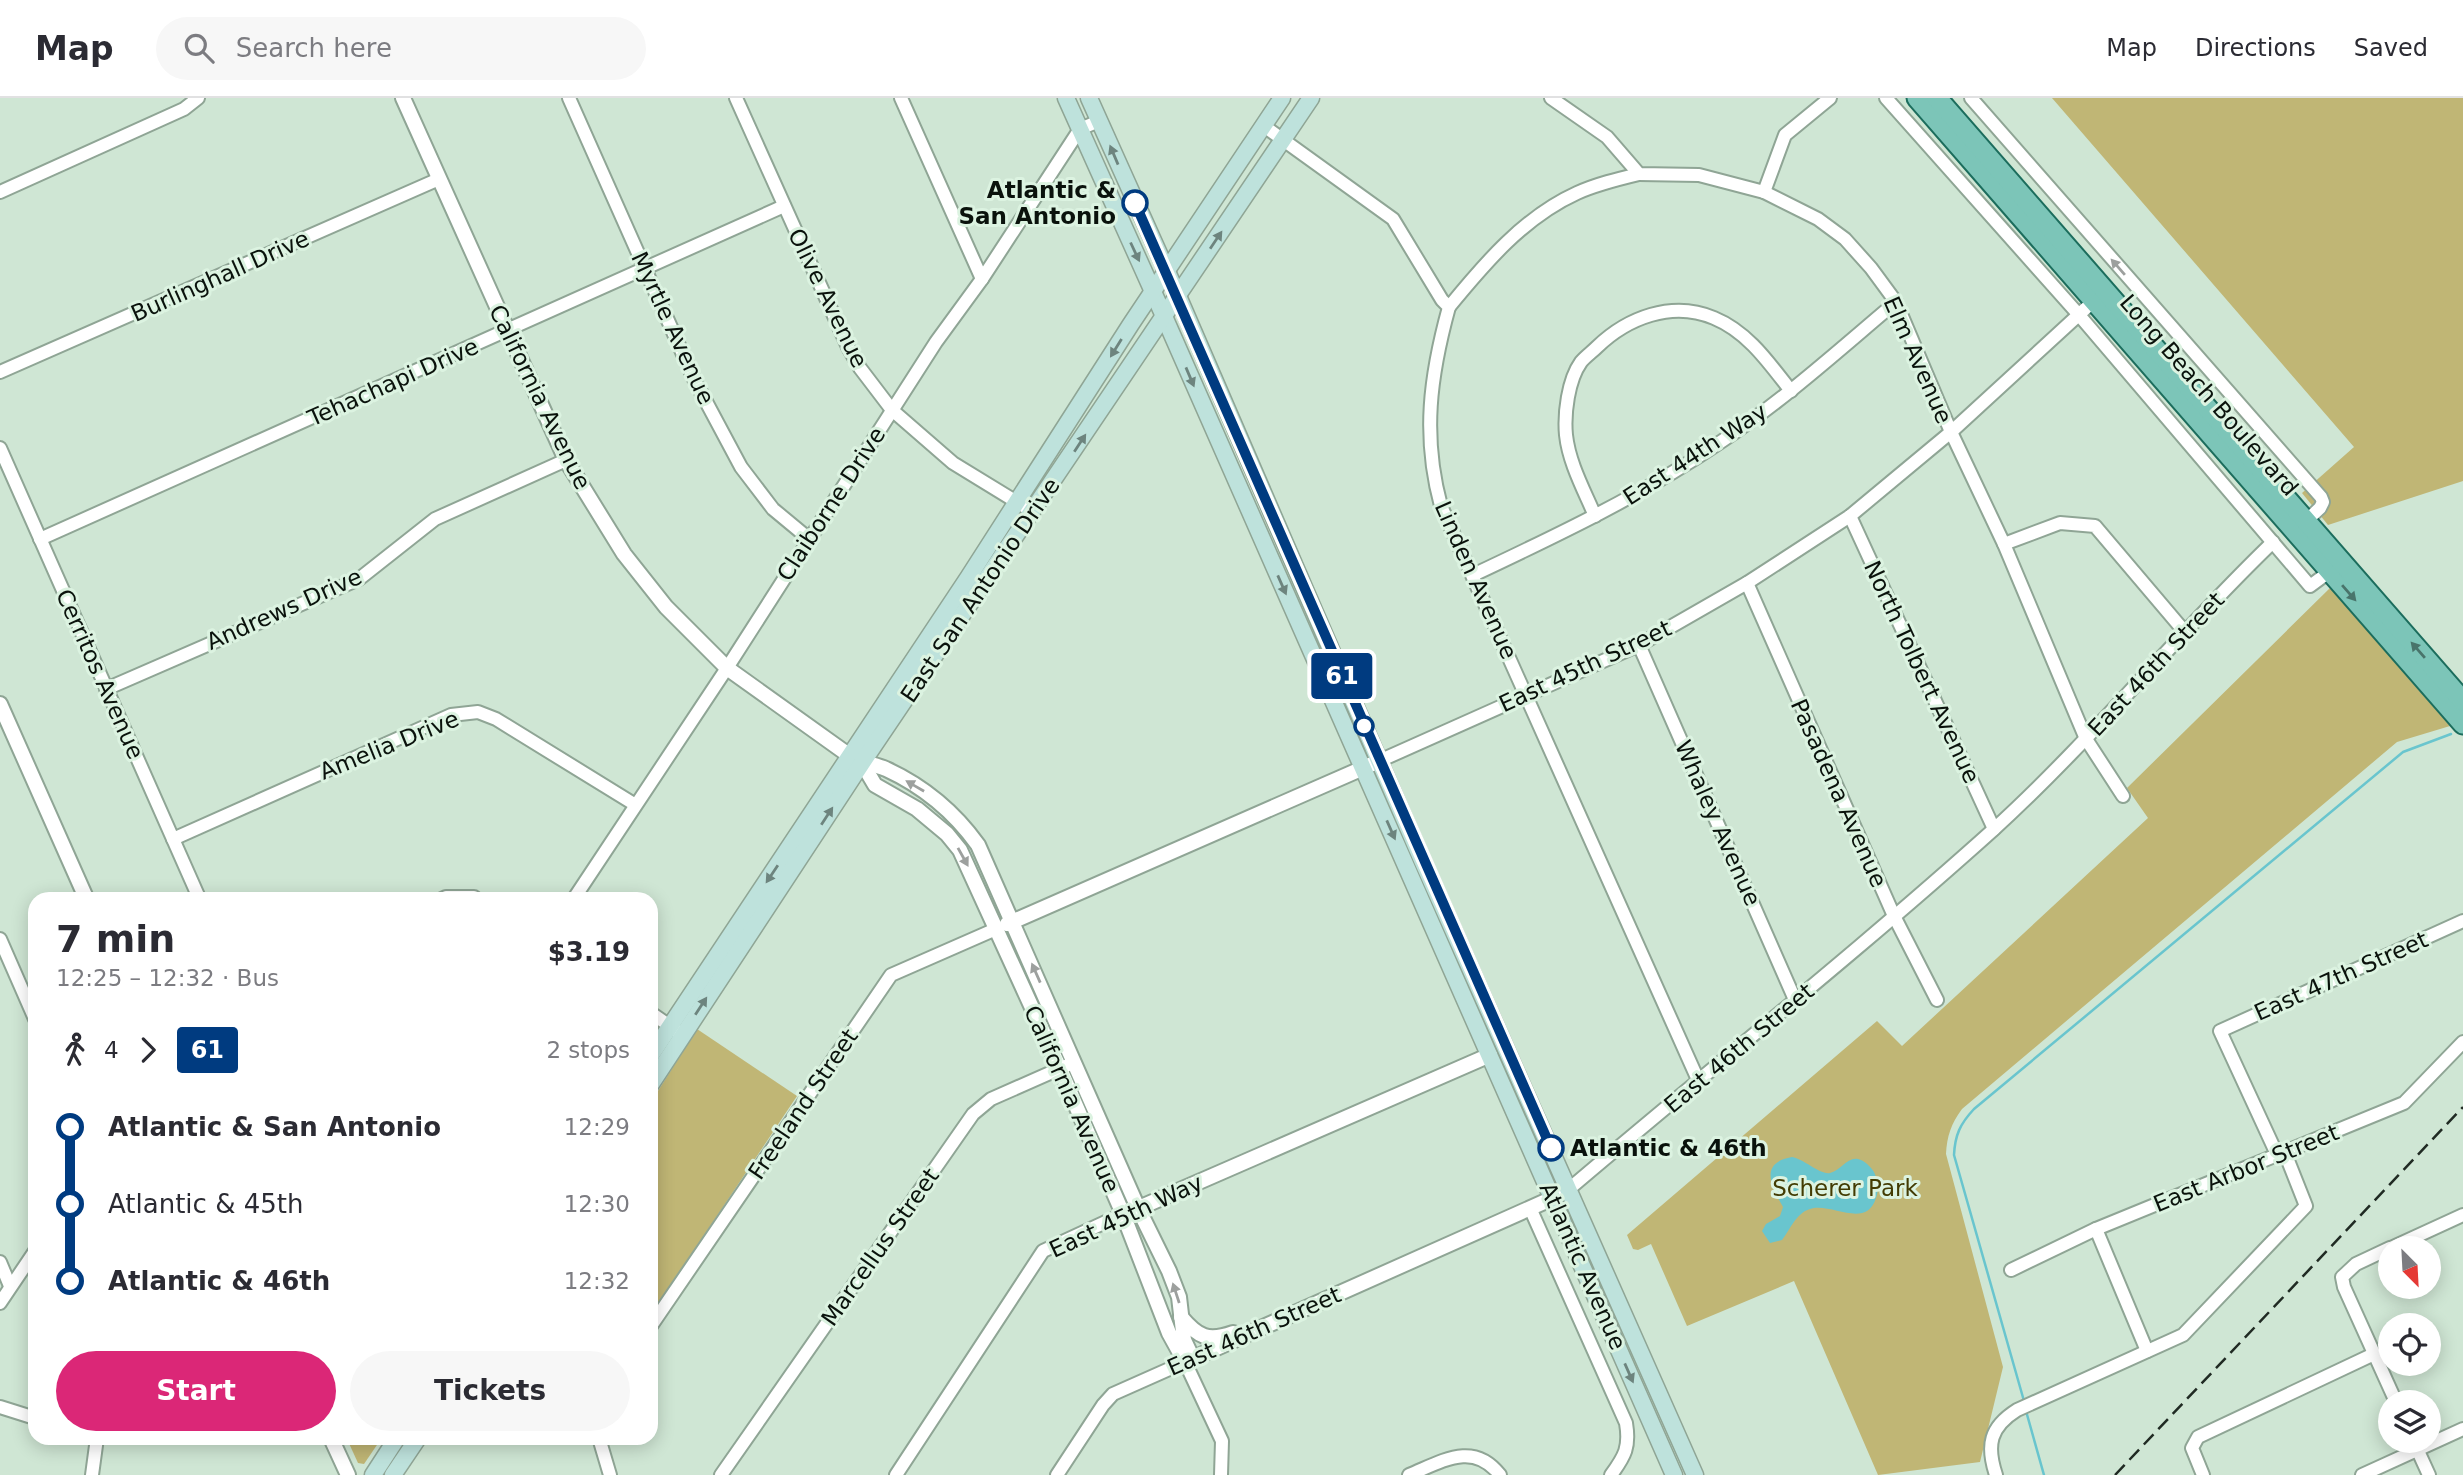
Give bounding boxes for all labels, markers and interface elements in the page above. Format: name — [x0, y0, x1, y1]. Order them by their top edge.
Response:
search box — [156, 17, 646, 80]
text: Map — [35, 29, 114, 68]
icon: search — [180, 29, 218, 67]
text: Search here — [236, 33, 392, 63]
text: Map — [2106, 34, 2157, 62]
text: Directions — [2195, 34, 2316, 62]
text: Saved — [2354, 34, 2428, 62]
one-way arrow — [1108, 145, 1120, 165]
place label: Atlantic & San Antonio — [959, 177, 1116, 229]
marker: Atlantic & San Antonio — [1122, 190, 1148, 216]
street label: Olive Avenue — [783, 224, 873, 372]
street label: Burlinghall Drive — [127, 225, 313, 327]
one-way arrow — [1209, 230, 1222, 249]
one-way arrow — [1130, 242, 1141, 262]
street label: Myrtle Avenue — [626, 248, 720, 408]
one-way arrow — [2110, 258, 2126, 276]
street label: Long Beach Boulevard — [2115, 289, 2303, 501]
street label: Elm Avenue — [1878, 293, 1958, 427]
street label: California Avenue — [484, 301, 596, 493]
street label: Tehachapi Drive — [303, 333, 482, 432]
one-way arrow — [1109, 338, 1122, 358]
one-way arrow — [1185, 366, 1196, 387]
street label: East 44th Way — [1618, 398, 1772, 510]
street label: Claiborne Drive — [772, 422, 890, 586]
one-way arrow — [1073, 433, 1086, 453]
street label: East San Antonio Drive — [895, 473, 1065, 707]
street label: Linden Avenue — [1430, 497, 1522, 663]
street label: North Tolbert Avenue — [1859, 557, 1985, 787]
street label: Andrews Drive — [202, 563, 366, 655]
one-way arrow — [1277, 574, 1288, 595]
one-way arrow — [2341, 584, 2356, 601]
street label: Cerritos Avenue — [51, 585, 149, 763]
street label: East 46th Street — [2083, 587, 2229, 741]
street label: East 45th Street — [1495, 615, 1675, 717]
one-way arrow — [2410, 641, 2426, 659]
line badge: 61 — [1310, 653, 1374, 699]
text: 61 — [1325, 662, 1359, 690]
street label: Pasadena Avenue — [1786, 695, 1892, 891]
street label: Amelia Drive — [316, 705, 462, 785]
unlabelled marker — [1354, 716, 1374, 736]
street label: Whaley Avenue — [1670, 736, 1766, 910]
one-way arrow — [905, 781, 925, 793]
one-way arrow — [820, 806, 833, 826]
one-way arrow — [1385, 820, 1397, 840]
one-way arrow — [957, 848, 969, 867]
one-way arrow — [765, 864, 778, 883]
text: 7 min — [56, 917, 175, 961]
street label: East 47th Street — [2250, 926, 2432, 1026]
text: $3.19 — [548, 937, 630, 967]
one-way arrow — [1030, 963, 1042, 983]
text: 12:25 – 12:32 · Bus — [56, 965, 279, 991]
street label: East 46th Street — [1659, 978, 1819, 1118]
one-way arrow — [695, 997, 708, 1016]
street label: California Avenue — [1019, 1001, 1125, 1197]
street label: Freeland Street — [743, 1024, 863, 1184]
icon: walk — [56, 1031, 94, 1069]
icon: forward — [129, 1031, 167, 1069]
text: 61 — [191, 1036, 224, 1064]
text: 4 — [104, 1037, 119, 1063]
text: 2 stops — [546, 1037, 630, 1063]
text: Atlantic & San Antonio — [108, 1112, 441, 1142]
text: 12:29 — [564, 1114, 630, 1140]
street label: East Arbor Street — [2150, 1119, 2342, 1217]
marker: Atlantic & 46th — [1538, 1135, 1564, 1161]
place label: Atlantic & 46th — [1570, 1135, 1767, 1161]
street label: Marcellus Street — [816, 1163, 944, 1331]
street label: East 45th Way — [1045, 1169, 1207, 1263]
park label: Scherer Park — [1772, 1175, 1918, 1201]
street label: Atlantic Avenue — [1534, 1178, 1632, 1354]
text: Atlantic & 45th — [108, 1189, 303, 1219]
text: 12:30 — [564, 1191, 630, 1217]
north arrow — [2378, 1236, 2441, 1298]
map controls — [2378, 1236, 2441, 1453]
text: Atlantic & 46th — [108, 1266, 330, 1296]
text: 12:32 — [564, 1268, 630, 1294]
street label: East 46th Street — [1163, 1281, 1345, 1381]
one-way arrow — [1171, 1283, 1181, 1304]
button: locate — [2378, 1313, 2441, 1376]
button: Start — [56, 1351, 336, 1431]
button: Tickets — [350, 1351, 630, 1431]
one-way arrow — [1623, 1363, 1635, 1383]
button: layers — [2378, 1390, 2441, 1453]

